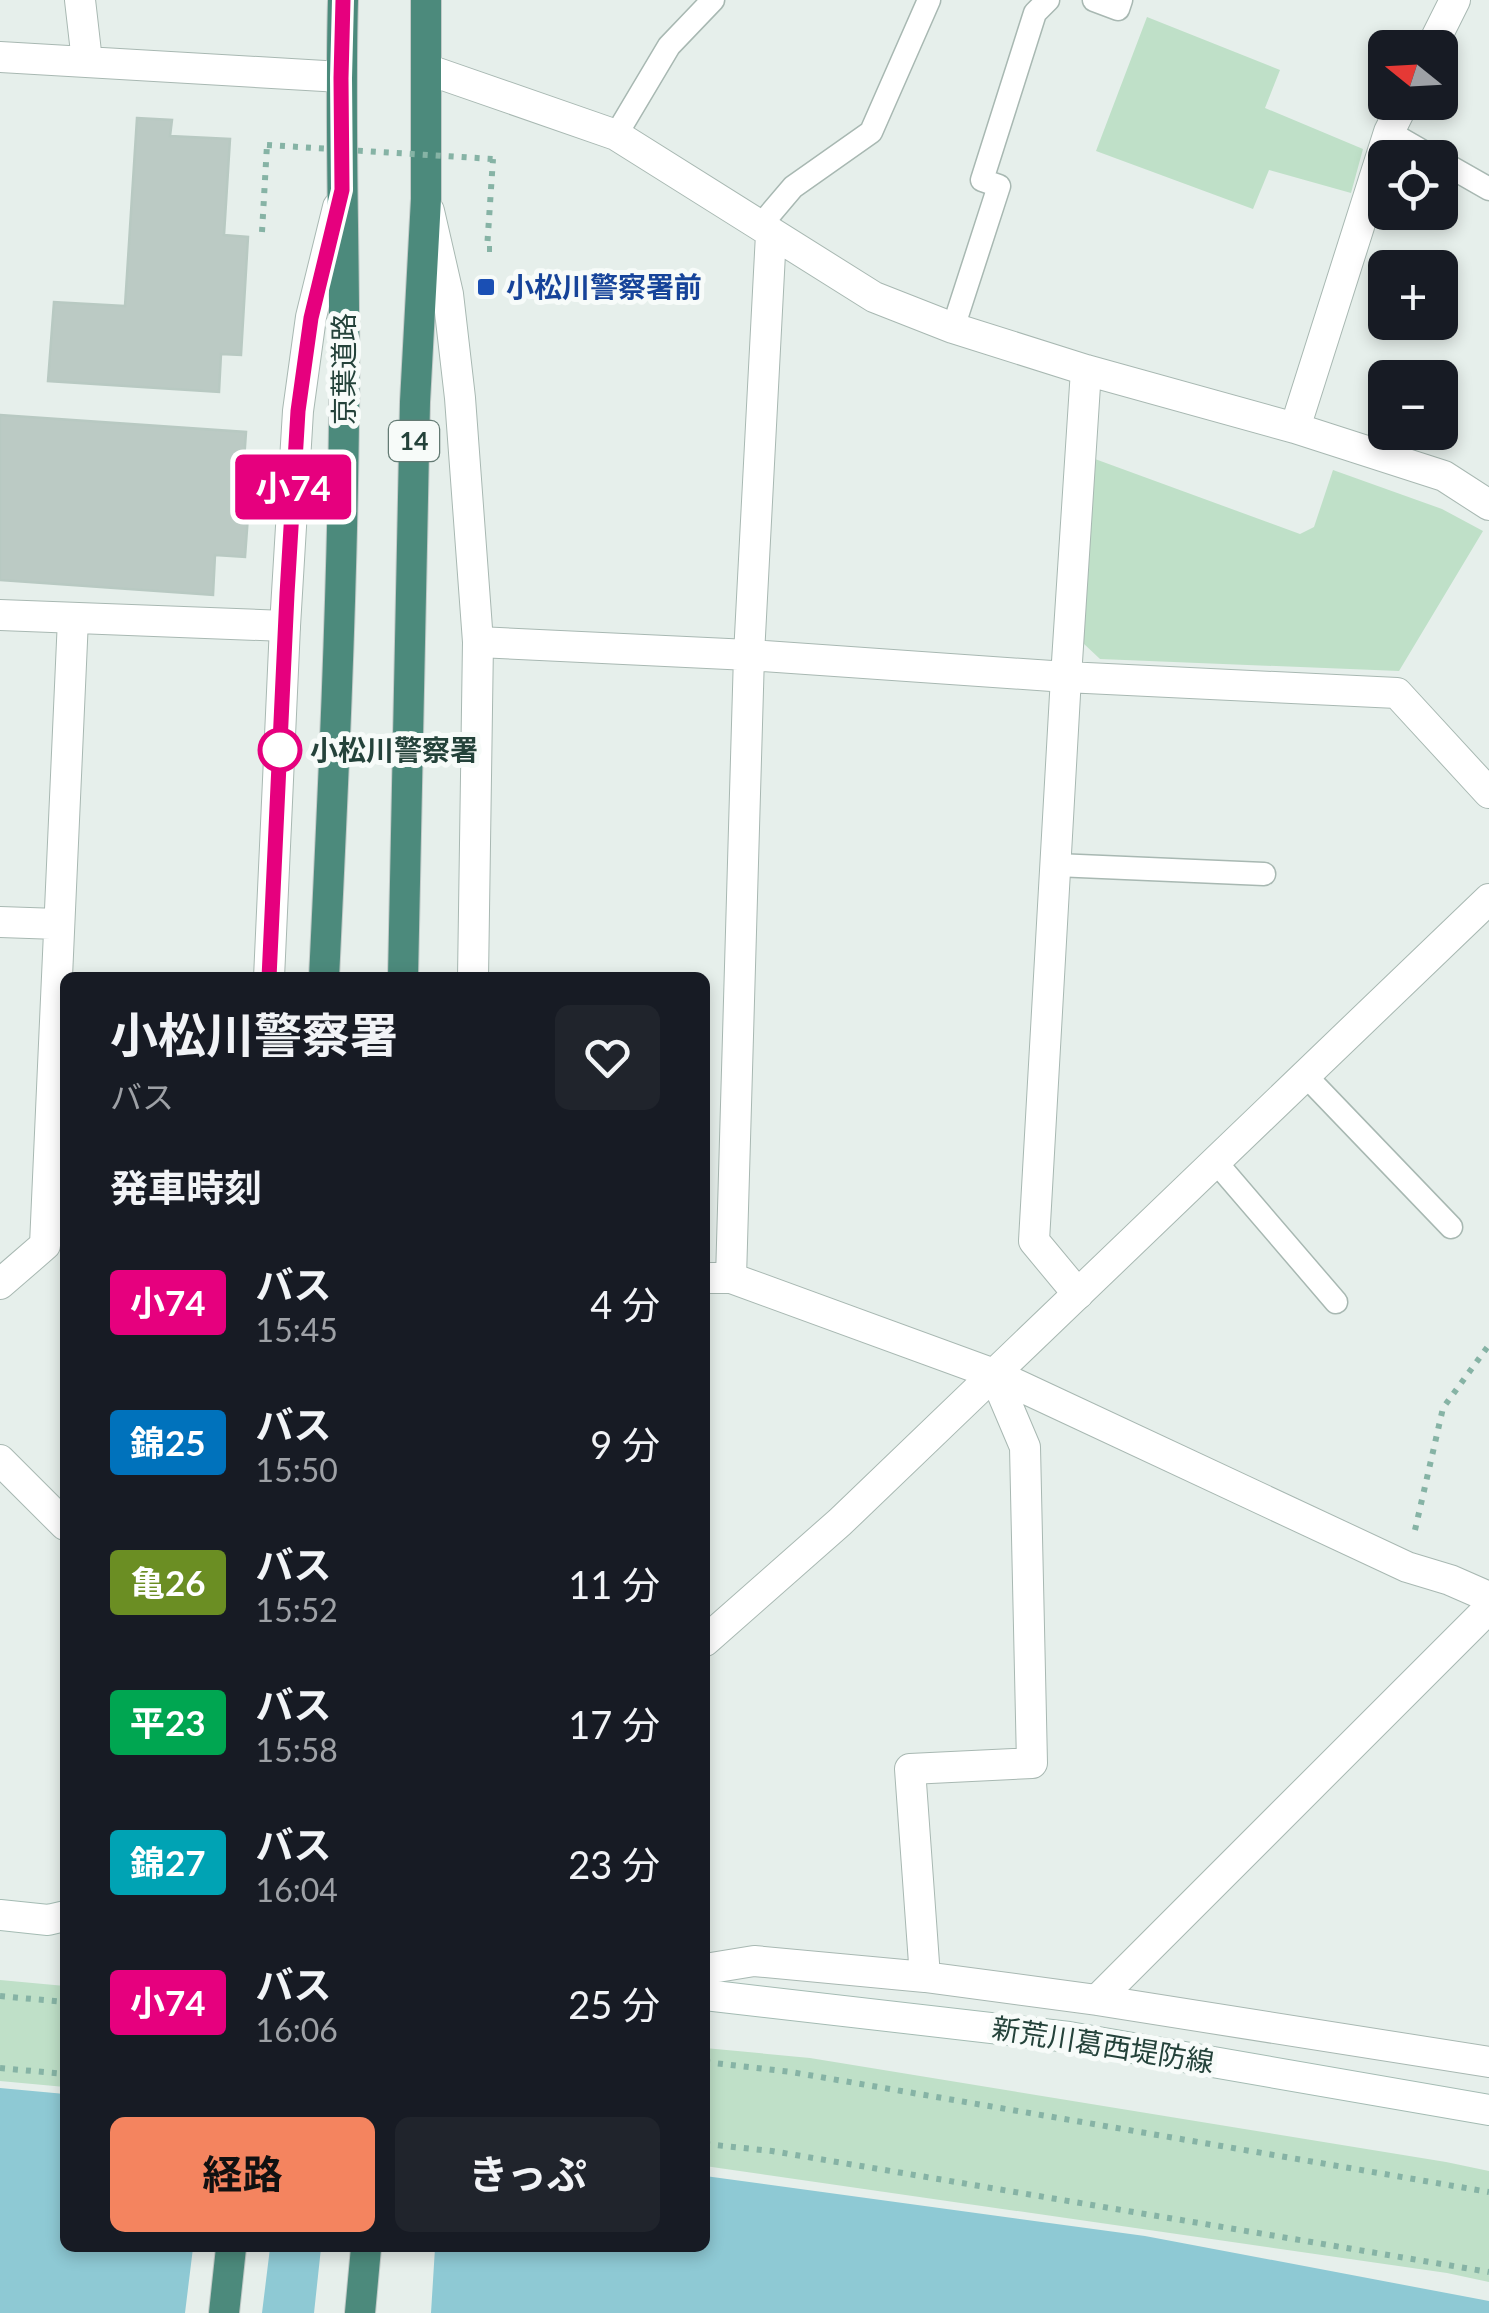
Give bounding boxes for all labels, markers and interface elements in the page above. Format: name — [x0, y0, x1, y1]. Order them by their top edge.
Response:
north arrow — [1368, 30, 1458, 120]
map controls — [1368, 30, 1458, 450]
button: locate — [1368, 140, 1458, 230]
button: + — [1368, 250, 1458, 340]
place label: 小松川警察署前 — [506, 269, 702, 303]
marker: 小松川警察署前 — [475, 276, 497, 298]
street label: 京葉道路 — [326, 313, 360, 425]
button: − — [1368, 360, 1458, 450]
road number: 14 — [389, 421, 439, 461]
line badge: 小74 — [236, 454, 350, 520]
text: 小74 — [255, 466, 331, 508]
marker: 小松川警察署 — [259, 729, 301, 771]
place label: 小松川警察署 — [310, 732, 478, 766]
button: heart — [555, 1005, 660, 1110]
text: 小松川警察署 — [110, 1006, 398, 1063]
text: バス — [110, 1077, 174, 1116]
text: 発車時刻 — [110, 1164, 262, 1210]
text: バス — [256, 1261, 332, 1307]
text: 小74 — [130, 1281, 206, 1323]
text: 4 分 — [590, 1281, 660, 1327]
text: 15:45 — [256, 1310, 338, 1349]
text: バス — [256, 1401, 332, 1447]
text: 錦25 — [130, 1421, 206, 1463]
text: 9 分 — [590, 1421, 660, 1467]
text: 15:50 — [256, 1450, 338, 1489]
text: バス — [256, 1541, 332, 1587]
text: 亀26 — [130, 1561, 206, 1603]
text: 11 分 — [568, 1561, 660, 1607]
text: 15:52 — [256, 1590, 338, 1629]
text: バス — [256, 1681, 332, 1727]
text: 平23 — [130, 1701, 206, 1743]
text: 17 分 — [568, 1701, 660, 1747]
text: 15:58 — [256, 1730, 338, 1769]
text: バス — [256, 1821, 332, 1867]
text: 錦27 — [130, 1841, 206, 1883]
text: 23 分 — [568, 1841, 660, 1887]
text: 16:04 — [256, 1870, 338, 1909]
text: バス — [256, 1961, 332, 2007]
text: 小74 — [130, 1981, 206, 2023]
text: 25 分 — [568, 1981, 660, 2027]
text: 16:06 — [256, 2010, 338, 2049]
street label: 新荒川葛西堤防線 — [990, 2010, 1216, 2078]
button: 経路 — [110, 2117, 375, 2232]
button: きっぷ — [395, 2117, 660, 2232]

